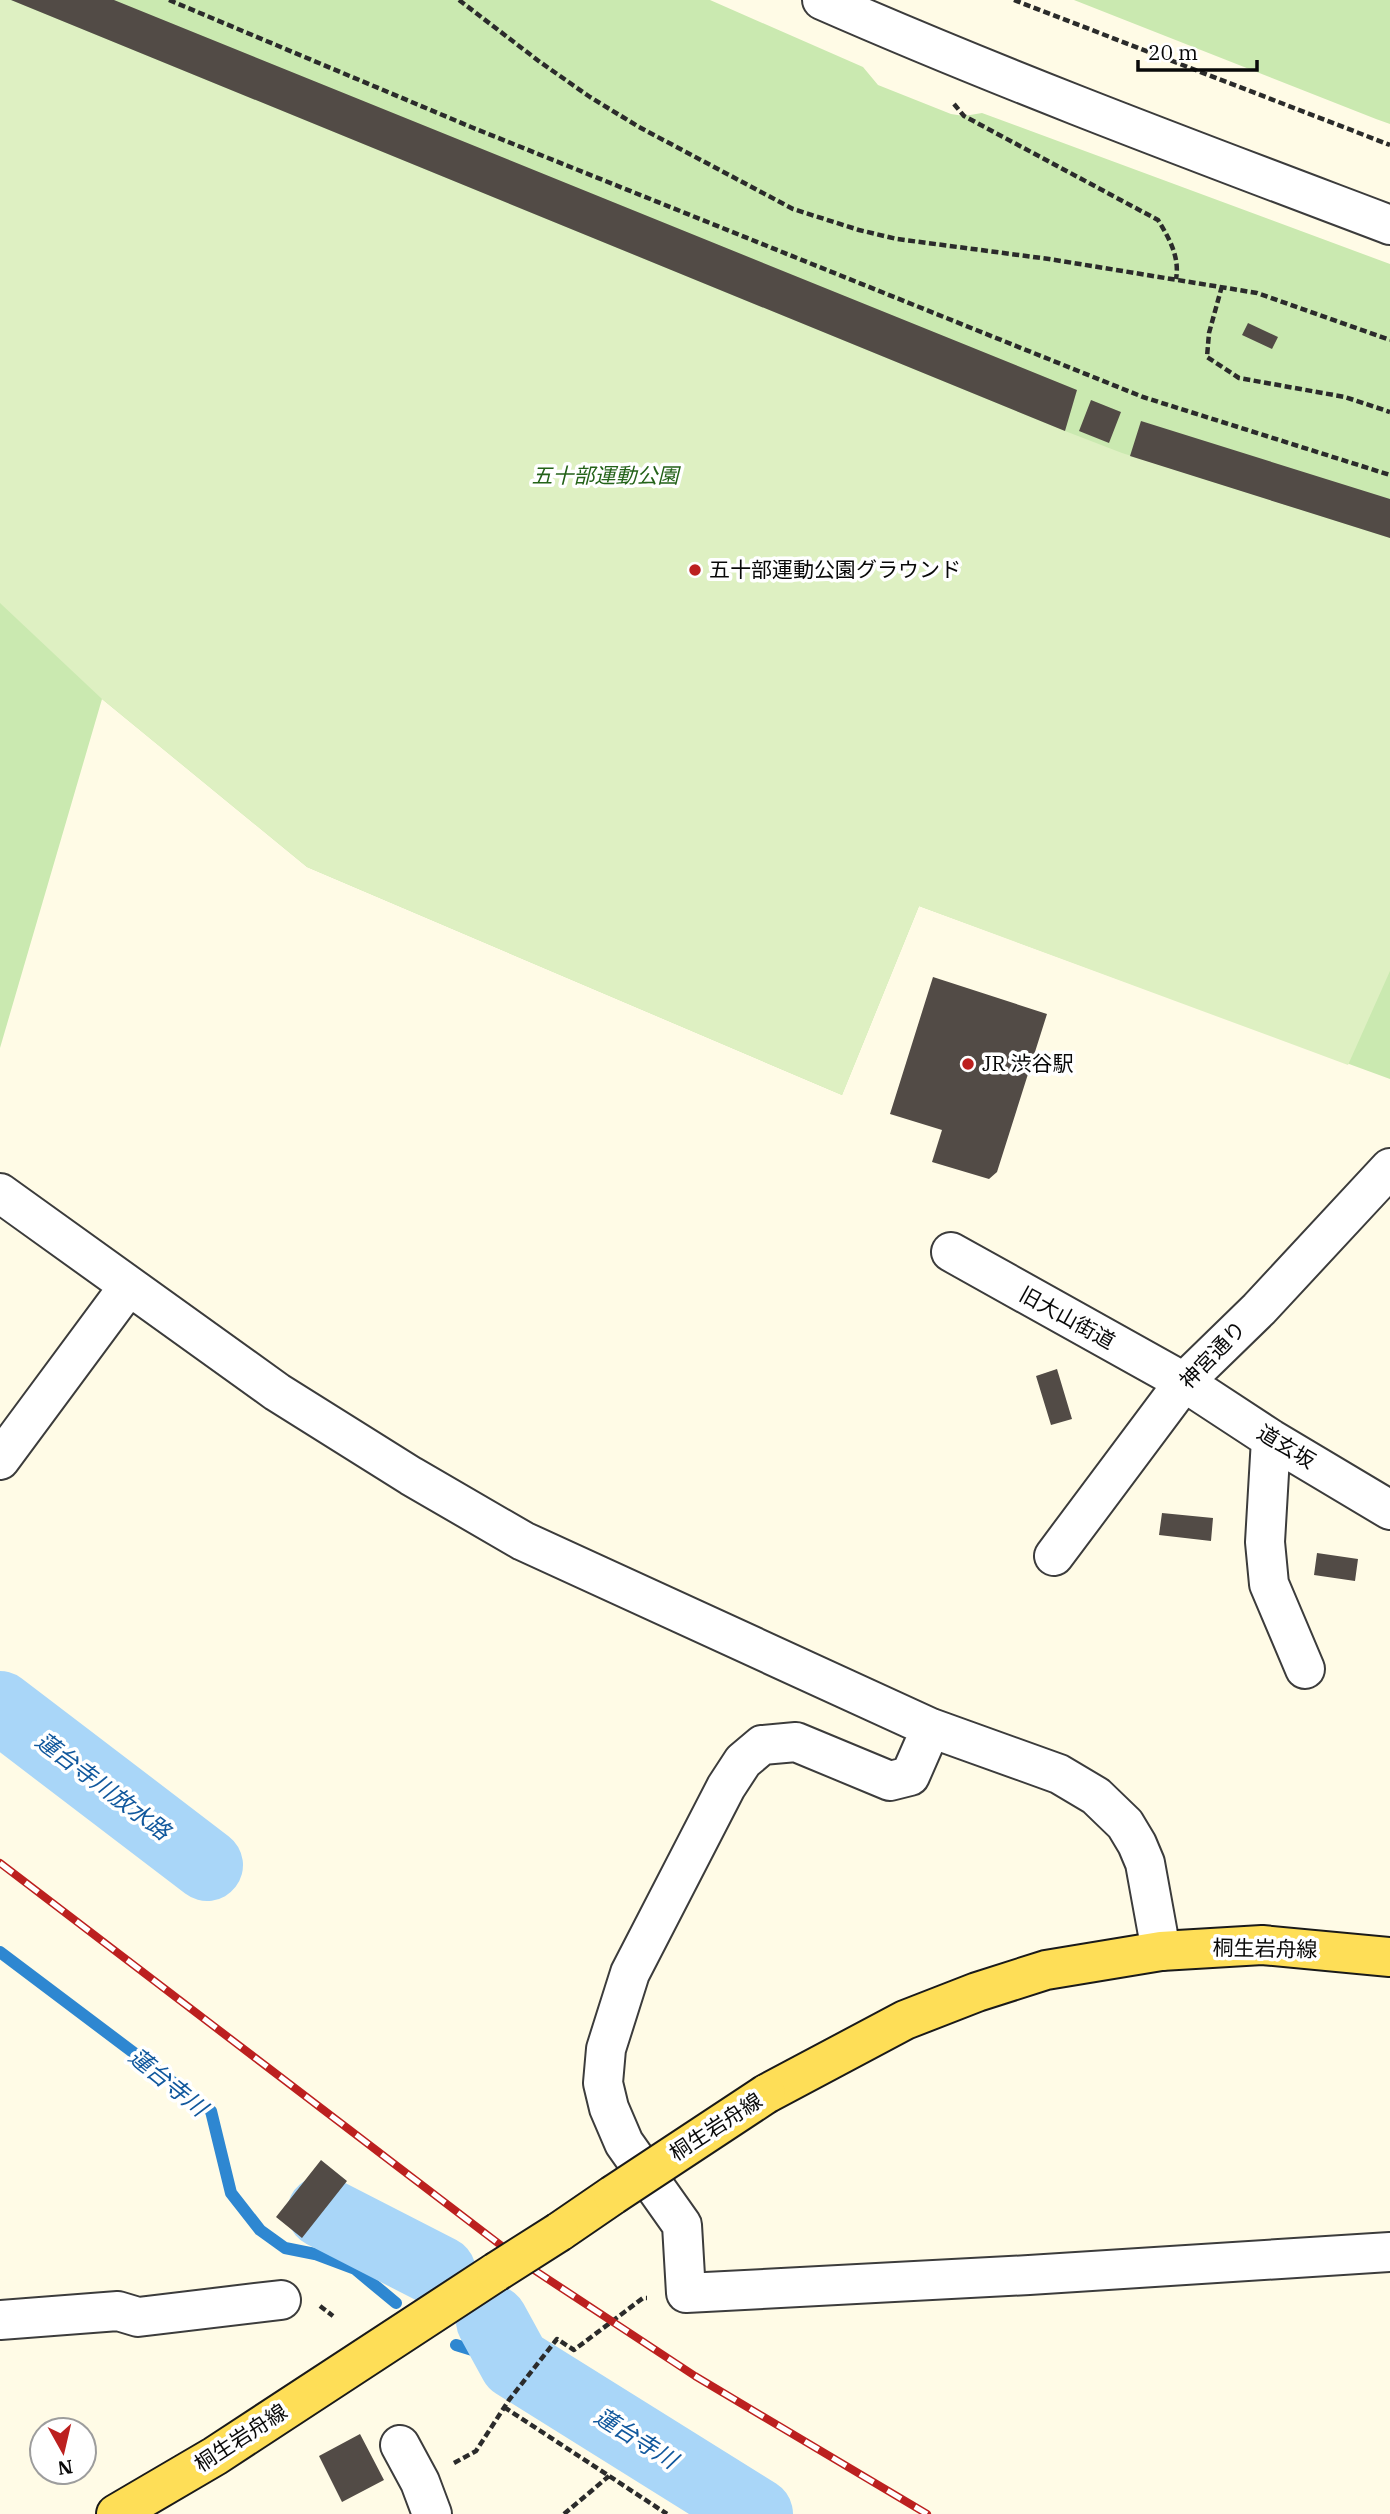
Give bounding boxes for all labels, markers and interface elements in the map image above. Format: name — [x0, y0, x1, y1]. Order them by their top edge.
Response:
scale bar — [1138, 28, 1257, 72]
text: 20 m — [1148, 38, 1198, 66]
park label: 五十部運動公園 — [532, 461, 681, 489]
place label: 五十部運動公園グラウンド — [709, 555, 961, 583]
marker: 五十部運動公園グラウンド — [687, 562, 703, 578]
place label: JR 渋谷駅 — [982, 1049, 1074, 1077]
marker: JR 渋谷駅 — [960, 1056, 976, 1072]
street label: 旧大山街道 — [1015, 1279, 1120, 1355]
street label: 神宮通り — [1173, 1314, 1252, 1394]
street label: 道玄坂 — [1252, 1418, 1321, 1474]
water label: 蓮台寺川放水路 — [30, 1725, 179, 1847]
street label: 桐生岩舟線 — [1212, 1933, 1318, 1963]
water label: 蓮台寺川 — [123, 2041, 216, 2124]
street label: 桐生岩舟線 — [664, 2086, 767, 2166]
street label: 桐生岩舟線 — [189, 2397, 292, 2477]
water label: 蓮台寺川 — [590, 2400, 686, 2476]
north arrow — [28, 2416, 98, 2486]
text: N — [56, 2455, 74, 2481]

